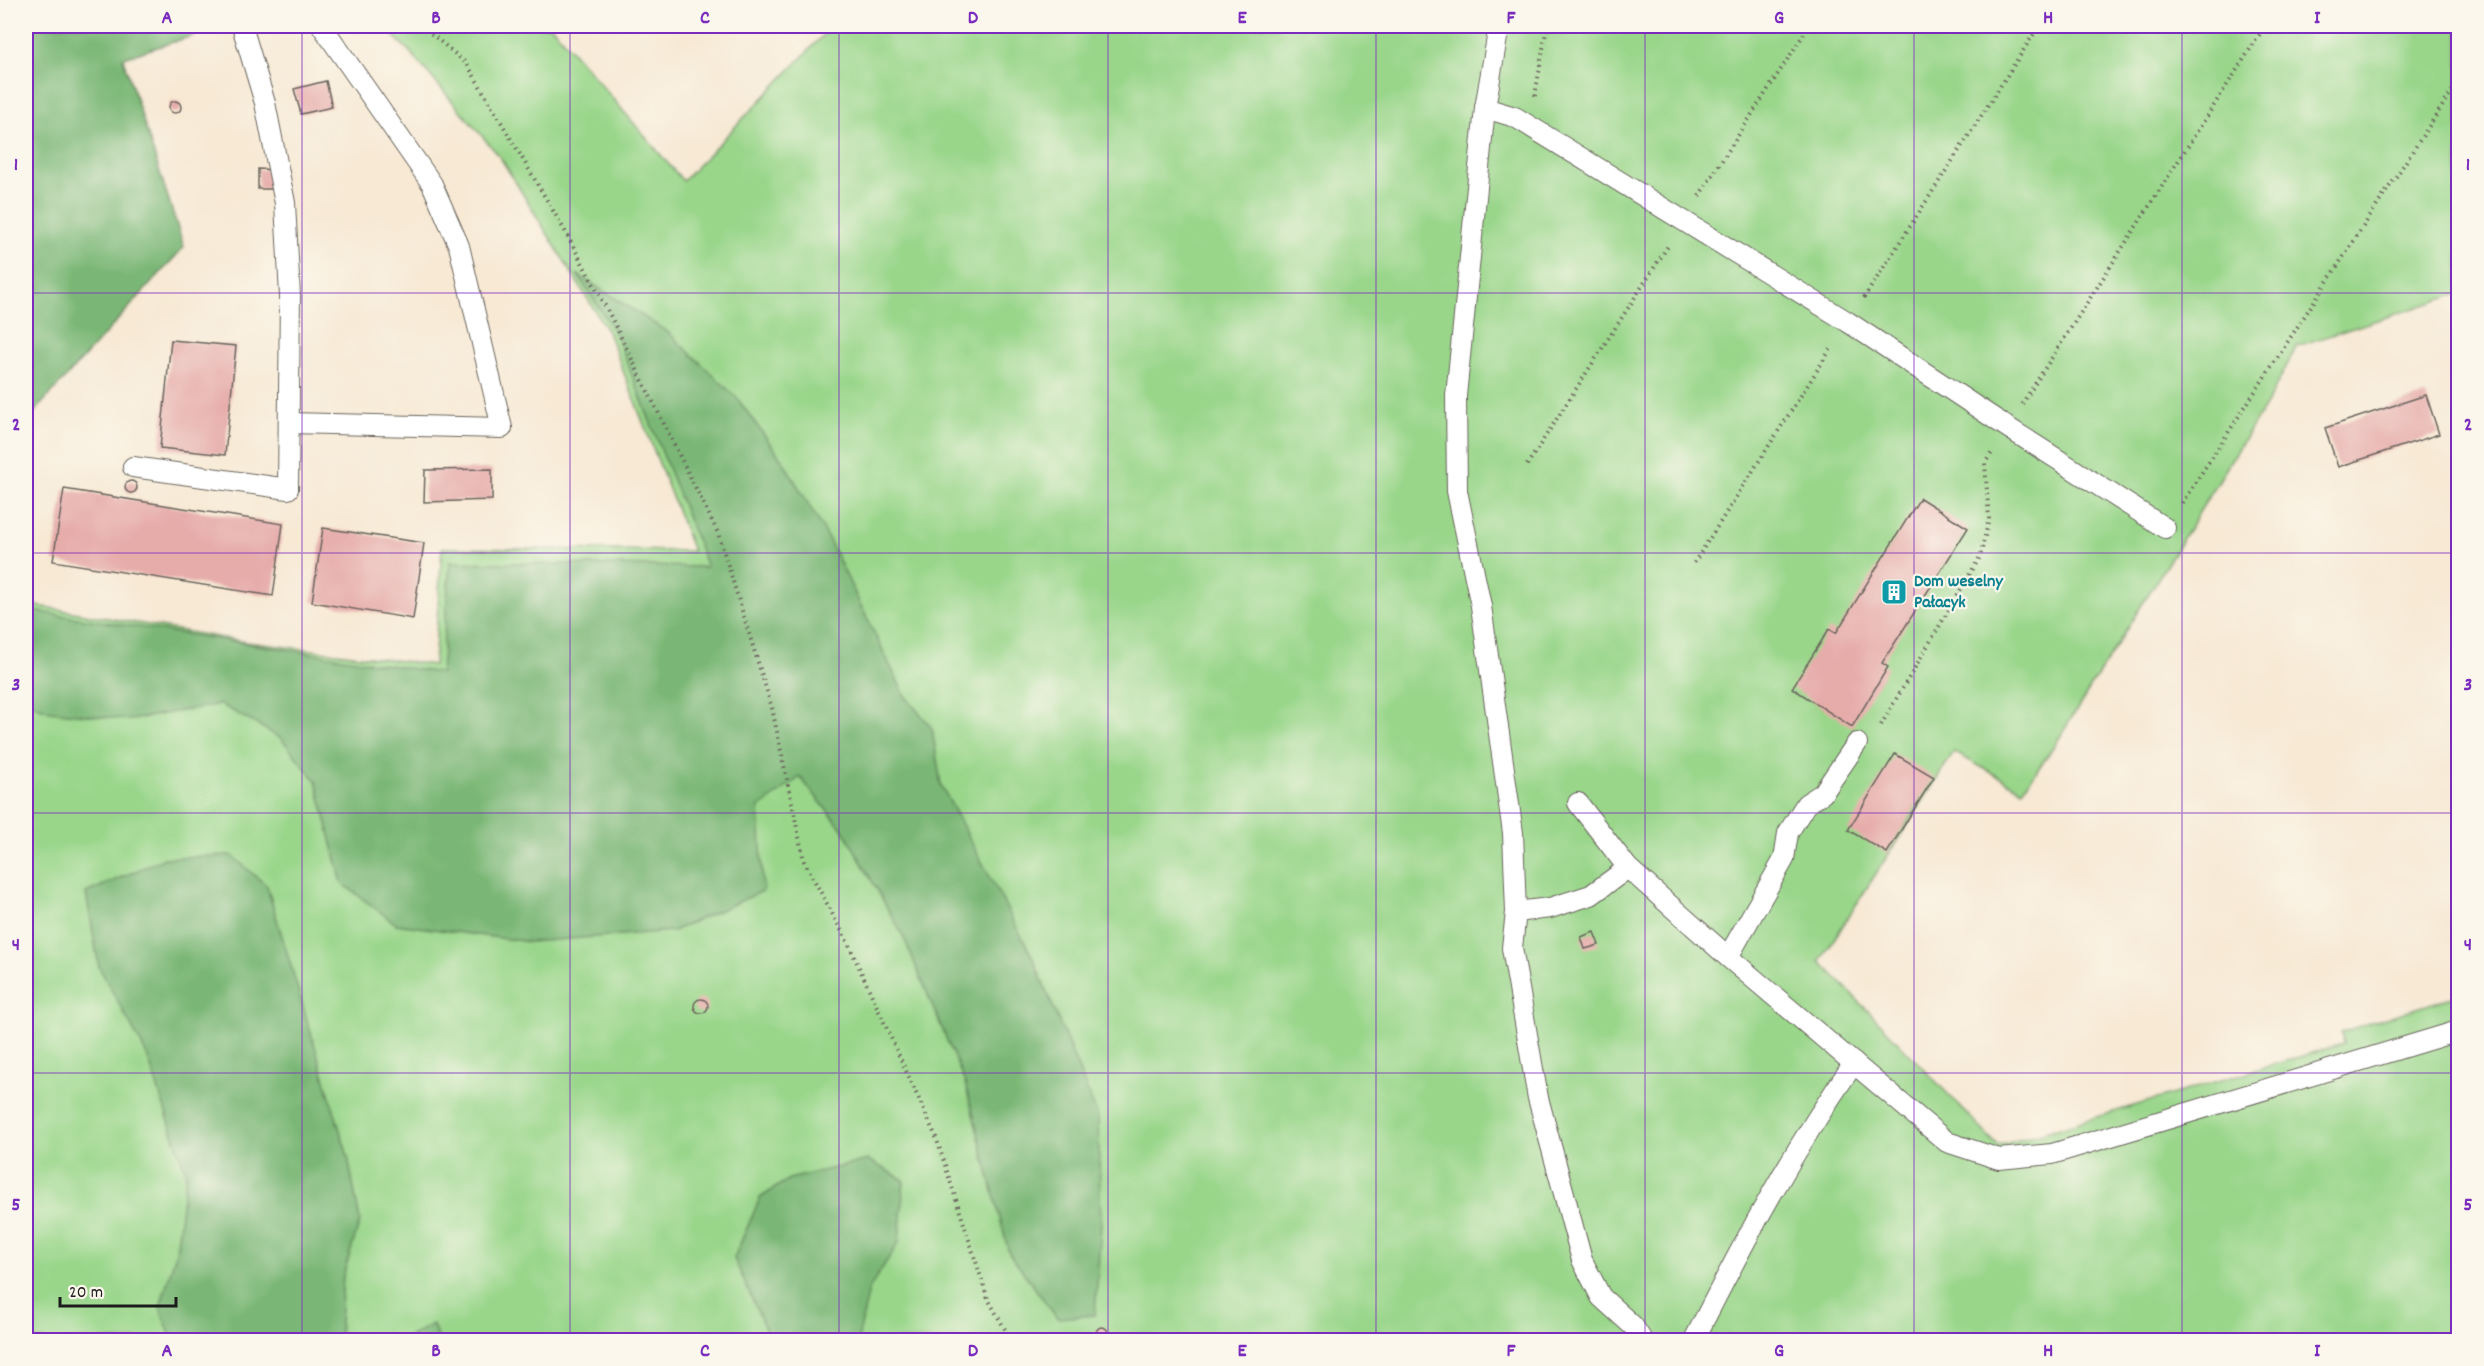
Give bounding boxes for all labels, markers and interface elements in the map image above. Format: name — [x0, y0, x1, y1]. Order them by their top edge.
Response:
text: A — [162, 5, 173, 33]
text: B — [431, 5, 441, 33]
text: C — [700, 5, 710, 33]
text: D — [968, 5, 979, 33]
text: E — [1237, 5, 1247, 33]
text: F — [1507, 5, 1517, 33]
text: G — [1774, 5, 1784, 33]
text: H — [2043, 5, 2053, 33]
text: I — [2314, 5, 2321, 33]
text: 1 — [14, 152, 18, 180]
text: 1 — [2466, 152, 2470, 180]
text: 2 — [12, 412, 20, 440]
text: 2 — [2464, 412, 2472, 440]
place label: Dom weselny Pałacyk — [1914, 570, 2003, 616]
building icon: Dom weselny Pałacyk — [1879, 577, 1909, 607]
text: 3 — [12, 672, 20, 700]
text: 3 — [2464, 672, 2472, 700]
text: 4 — [12, 932, 20, 960]
text: 4 — [2464, 932, 2472, 960]
text: 5 — [11, 1192, 21, 1220]
text: 5 — [2463, 1192, 2473, 1220]
scale bar — [60, 1270, 176, 1308]
text: 20 m — [69, 1281, 103, 1306]
text: A — [162, 1338, 173, 1366]
text: B — [431, 1338, 441, 1366]
text: C — [700, 1338, 710, 1366]
text: D — [968, 1338, 979, 1366]
text: E — [1237, 1338, 1247, 1366]
text: F — [1507, 1338, 1517, 1366]
text: G — [1774, 1338, 1784, 1366]
text: H — [2043, 1338, 2053, 1366]
text: I — [2314, 1338, 2321, 1366]

